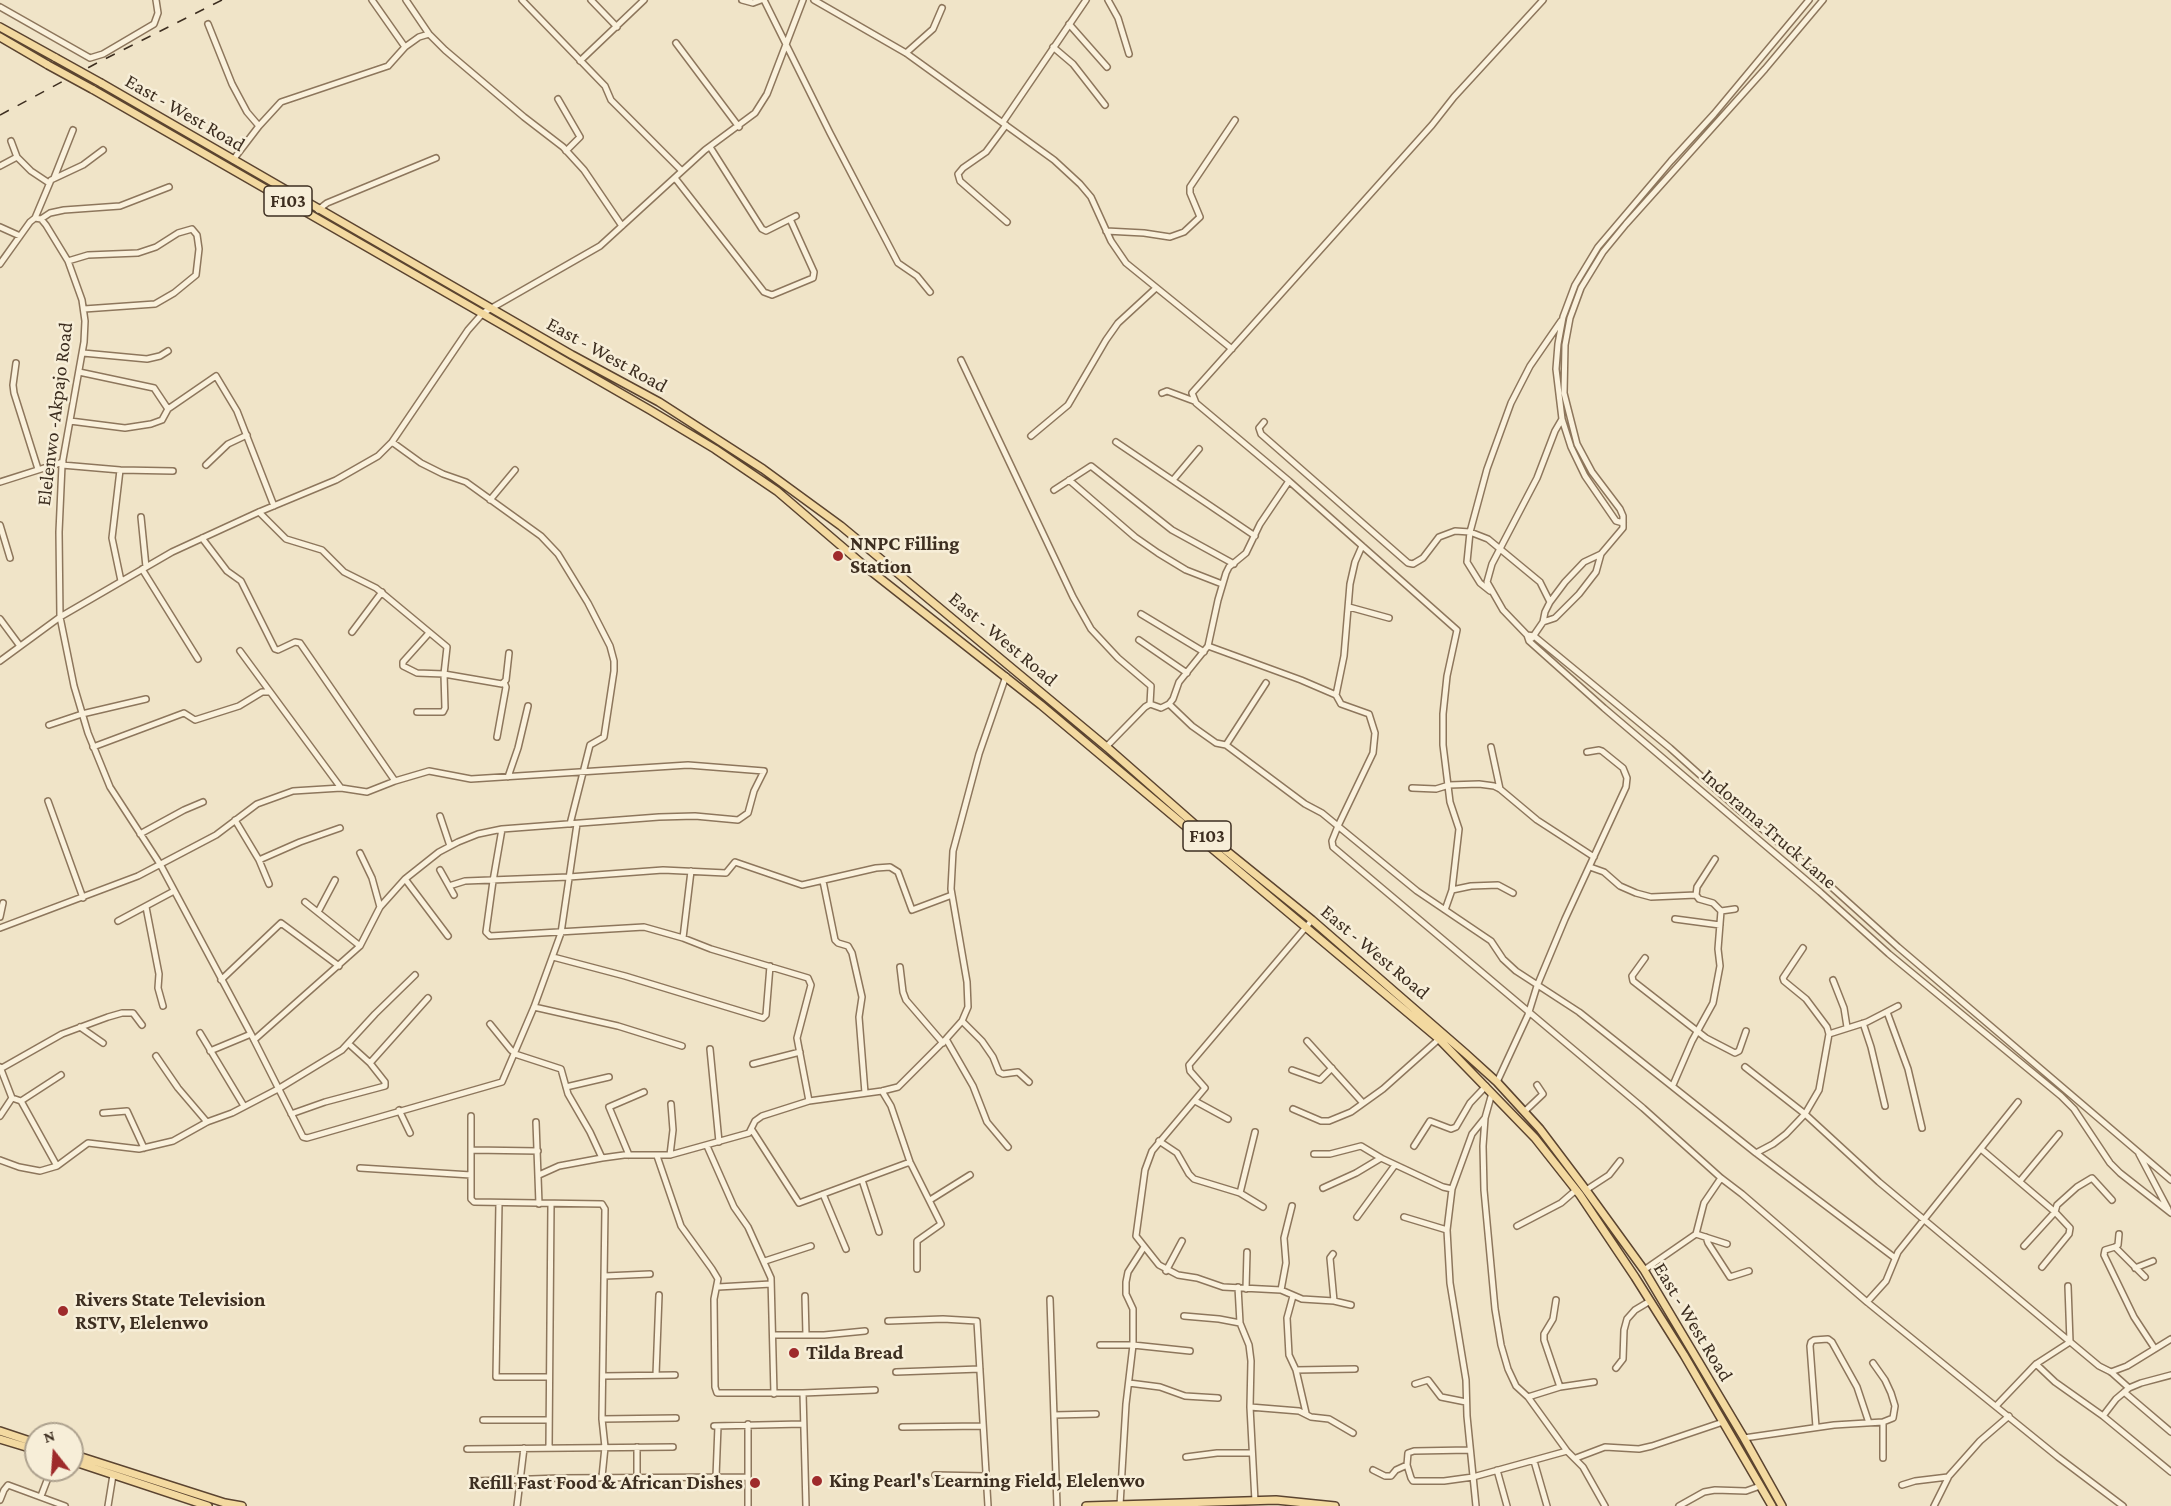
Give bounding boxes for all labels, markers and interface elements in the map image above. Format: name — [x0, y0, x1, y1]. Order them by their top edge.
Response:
street label: East - West Road — [121, 69, 249, 157]
road number: F103 — [264, 186, 312, 216]
street label: East - West Road — [542, 312, 672, 398]
street label: Elelenwo -Akpajo Road — [32, 321, 78, 507]
place label: NNPC Filling Station — [850, 532, 959, 579]
marker: NNPC Filling Station — [831, 549, 845, 563]
street label: East - West Road — [944, 587, 1062, 691]
street label: Indorama Truck Lane — [1697, 764, 1841, 894]
road number: F103 — [1183, 821, 1231, 851]
street label: East - West Road — [1316, 900, 1434, 1004]
street label: East - West Road — [1648, 1258, 1738, 1386]
place label: Rivers State Television RSTV, Elelenwo — [75, 1288, 265, 1335]
marker: Rivers State Television RSTV, Elelenwo — [56, 1304, 70, 1318]
place label: Tilda Bread — [806, 1341, 903, 1365]
marker: Tilda Bread — [787, 1346, 801, 1360]
north arrow — [24, 1422, 84, 1482]
text: N — [41, 1426, 57, 1446]
place label: King Pearl's Learning Field, Elelenwo — [829, 1469, 1145, 1493]
place label: Refill Fast Food & African Dishes — [469, 1471, 743, 1495]
marker: King Pearl's Learning Field, Elelenwo — [810, 1474, 824, 1488]
marker: Refill Fast Food & African Dishes — [748, 1476, 762, 1490]

